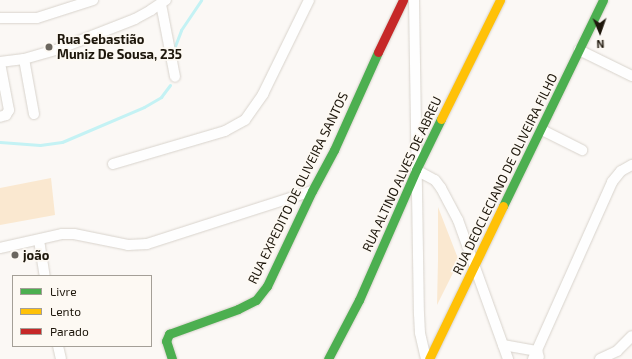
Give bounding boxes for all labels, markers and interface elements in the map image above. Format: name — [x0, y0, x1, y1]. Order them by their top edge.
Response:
north arrow — [580, 12, 620, 52]
place label: Rua Sebastião Muniz De Sousa, 235 — [57, 32, 182, 63]
text: N — [596, 38, 605, 51]
marker: Rua Sebastião Muniz De Sousa, 235 — [44, 42, 54, 52]
street label: RUA DEOCLECIANO DE OLIVEIRA FILHO — [449, 70, 561, 278]
street label: RUA EXPEDITO DE OLIVEIRA SANTOS — [245, 89, 351, 287]
street label: RUA ALTINO ALVES DE ABREU — [359, 93, 445, 255]
place label: joão — [23, 247, 49, 263]
marker: joão — [10, 250, 20, 260]
legend — [12, 275, 152, 347]
text: Livre — [50, 284, 77, 298]
text: Lento — [50, 304, 81, 318]
text: Parado — [50, 324, 89, 338]

